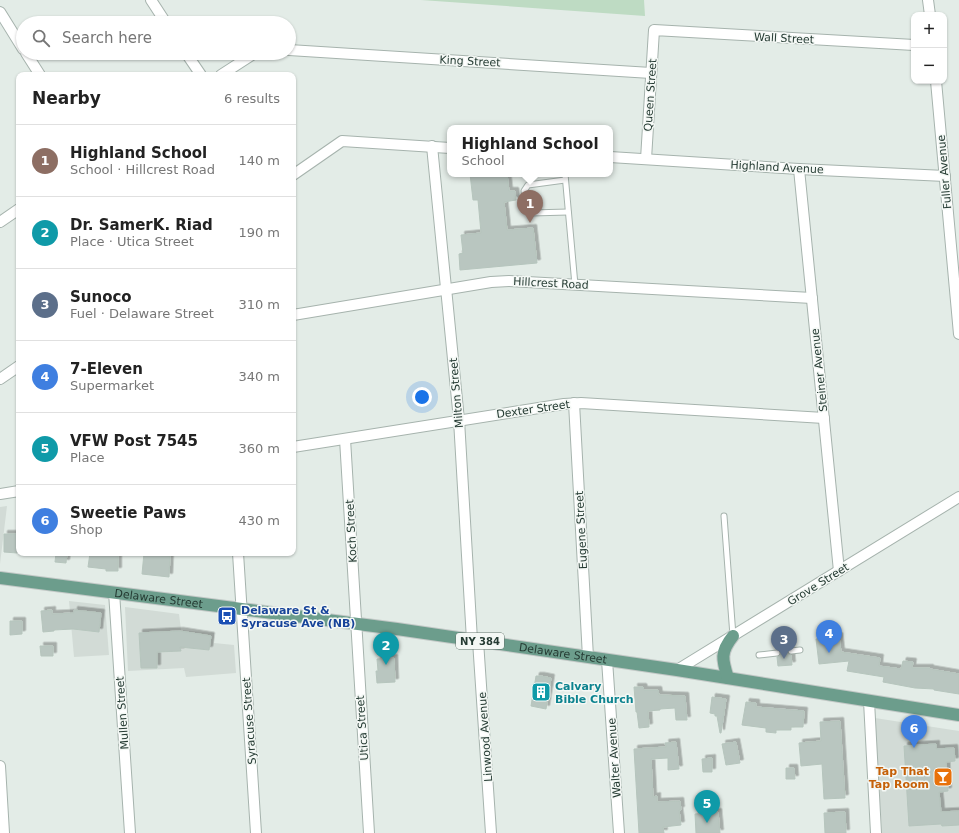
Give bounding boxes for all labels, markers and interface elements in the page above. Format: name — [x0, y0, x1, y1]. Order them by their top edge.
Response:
map controls — [911, 12, 947, 84]
button: + — [911, 12, 947, 48]
search box — [16, 16, 296, 60]
icon: search — [30, 27, 52, 49]
text: Search here — [62, 29, 152, 47]
street label: Wall Street — [754, 30, 815, 47]
button: − — [911, 48, 947, 84]
street label: King Street — [439, 53, 502, 70]
street label: Queen Street — [641, 57, 660, 132]
text: Nearby — [32, 88, 101, 108]
text: 6 results — [224, 91, 280, 106]
popup — [447, 125, 613, 177]
street label: Fuller Avenue — [935, 134, 954, 210]
text: Highland School — [461, 135, 599, 153]
text: Highland School — [70, 144, 207, 162]
text: 1 — [40, 153, 50, 168]
text: 140 m — [238, 153, 280, 168]
text: School — [461, 153, 505, 168]
street label: Highland Avenue — [730, 159, 824, 176]
text: School · Hillcrest Road — [70, 162, 215, 177]
pin: 1 — [517, 190, 543, 223]
text: Dr. SamerK. Riad — [70, 216, 213, 234]
text: 2 — [40, 225, 50, 240]
text: 190 m — [238, 225, 280, 240]
text: Place · Utica Street — [70, 234, 194, 249]
street label: Hillcrest Road — [513, 275, 589, 292]
text: Sunoco — [70, 288, 132, 306]
text: 3 — [40, 297, 50, 312]
text: 310 m — [238, 297, 280, 312]
text: Fuel · Delaware Street — [70, 306, 214, 321]
street label: Steiner Avenue — [809, 327, 830, 412]
street label: Milton Street — [447, 357, 466, 429]
text: 7-Eleven — [70, 360, 143, 378]
text: 4 — [40, 369, 50, 384]
text: 340 m — [238, 369, 280, 384]
text: Supermarket — [70, 378, 154, 393]
your location — [412, 387, 432, 407]
street label: Dexter Street — [495, 398, 571, 421]
text: VFW Post 7545 — [70, 432, 198, 450]
text: 5 — [40, 441, 50, 456]
text: 360 m — [238, 441, 280, 456]
text: Place — [70, 450, 105, 465]
street label: Eugene Street — [573, 490, 590, 569]
street label: Koch Street — [343, 498, 360, 563]
text: Sweetie Paws — [70, 504, 186, 522]
text: 6 — [40, 513, 50, 528]
text: 430 m — [238, 513, 280, 528]
text: Shop — [70, 522, 103, 537]
street label: Grove Street — [785, 560, 852, 608]
street label: Delaware Street — [114, 587, 204, 611]
place label: Delaware St & Syracuse Ave (NB) — [241, 604, 355, 630]
bus stop icon: Delaware St & Syracuse Ave (NB) — [216, 605, 238, 627]
pin: 4 — [816, 620, 842, 653]
pin: 3 — [771, 626, 797, 659]
pin: 2 — [373, 632, 399, 665]
road number: NY 384 — [456, 633, 504, 649]
street label: Delaware Street — [518, 641, 608, 667]
street label: Mullen Street — [113, 675, 132, 750]
street label: Syracuse Street — [240, 676, 259, 765]
place label: Calvary Bible Church — [555, 680, 634, 706]
building icon: Calvary Bible Church — [530, 681, 552, 703]
street label: Linwood Avenue — [476, 691, 495, 782]
street label: Utica Street — [354, 694, 371, 761]
pin: 6 — [901, 715, 927, 748]
street label: Walter Avenue — [605, 717, 624, 798]
place label: Tap That Tap Room — [869, 765, 929, 791]
bar icon: Tap That Tap Room — [932, 766, 954, 788]
pin: 5 — [694, 790, 720, 823]

